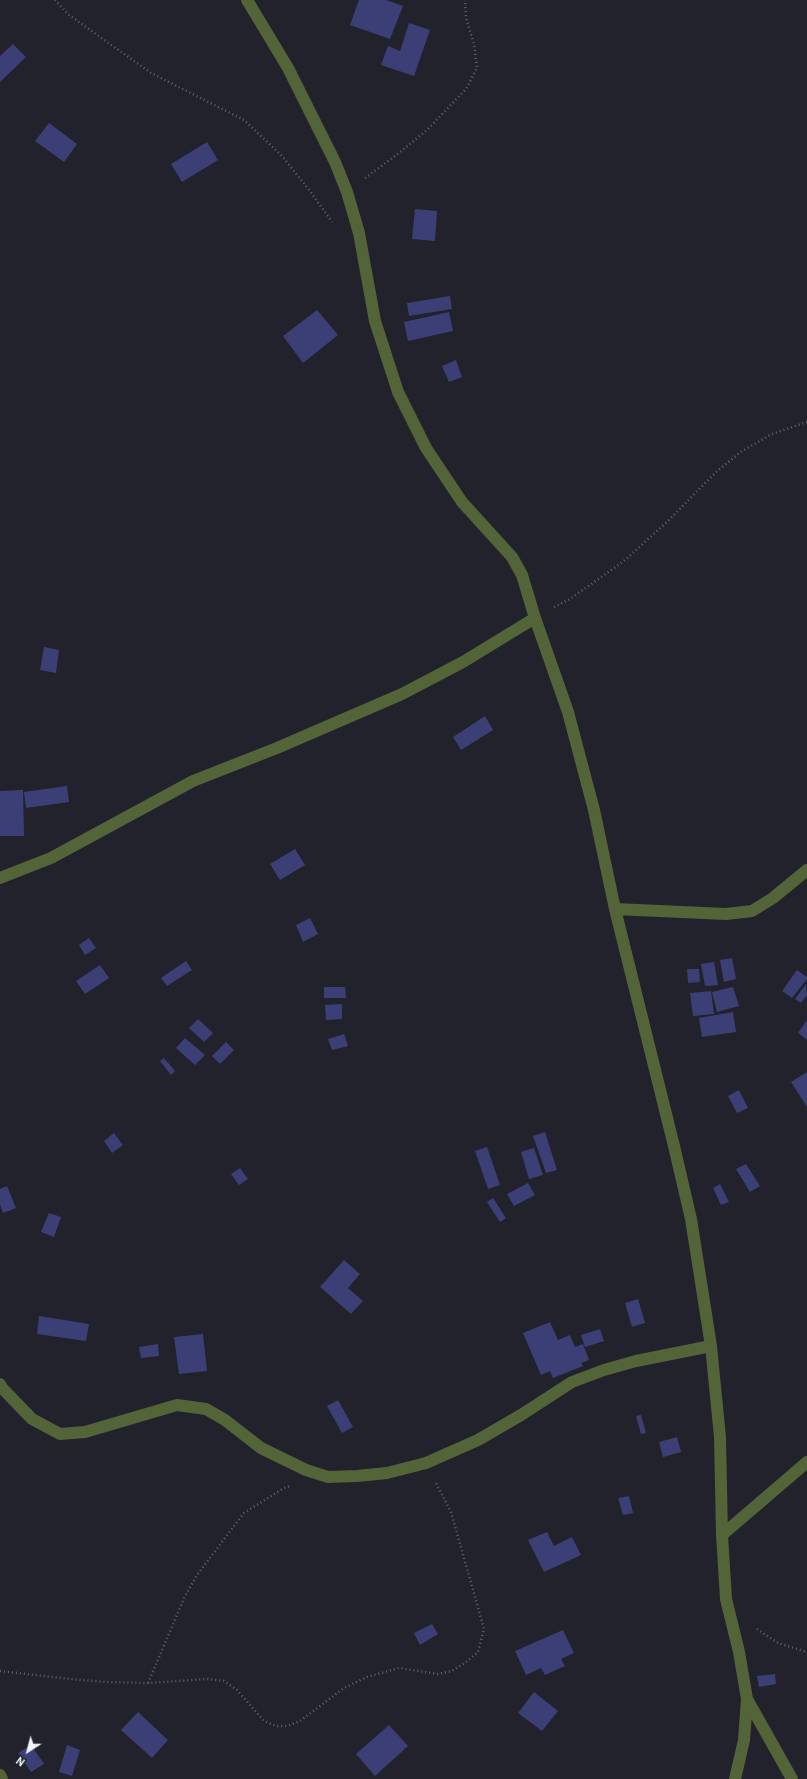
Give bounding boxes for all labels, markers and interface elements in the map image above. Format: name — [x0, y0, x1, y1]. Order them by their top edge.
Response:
north arrow — [8, 1731, 48, 1771]
text: N — [14, 1753, 28, 1769]

